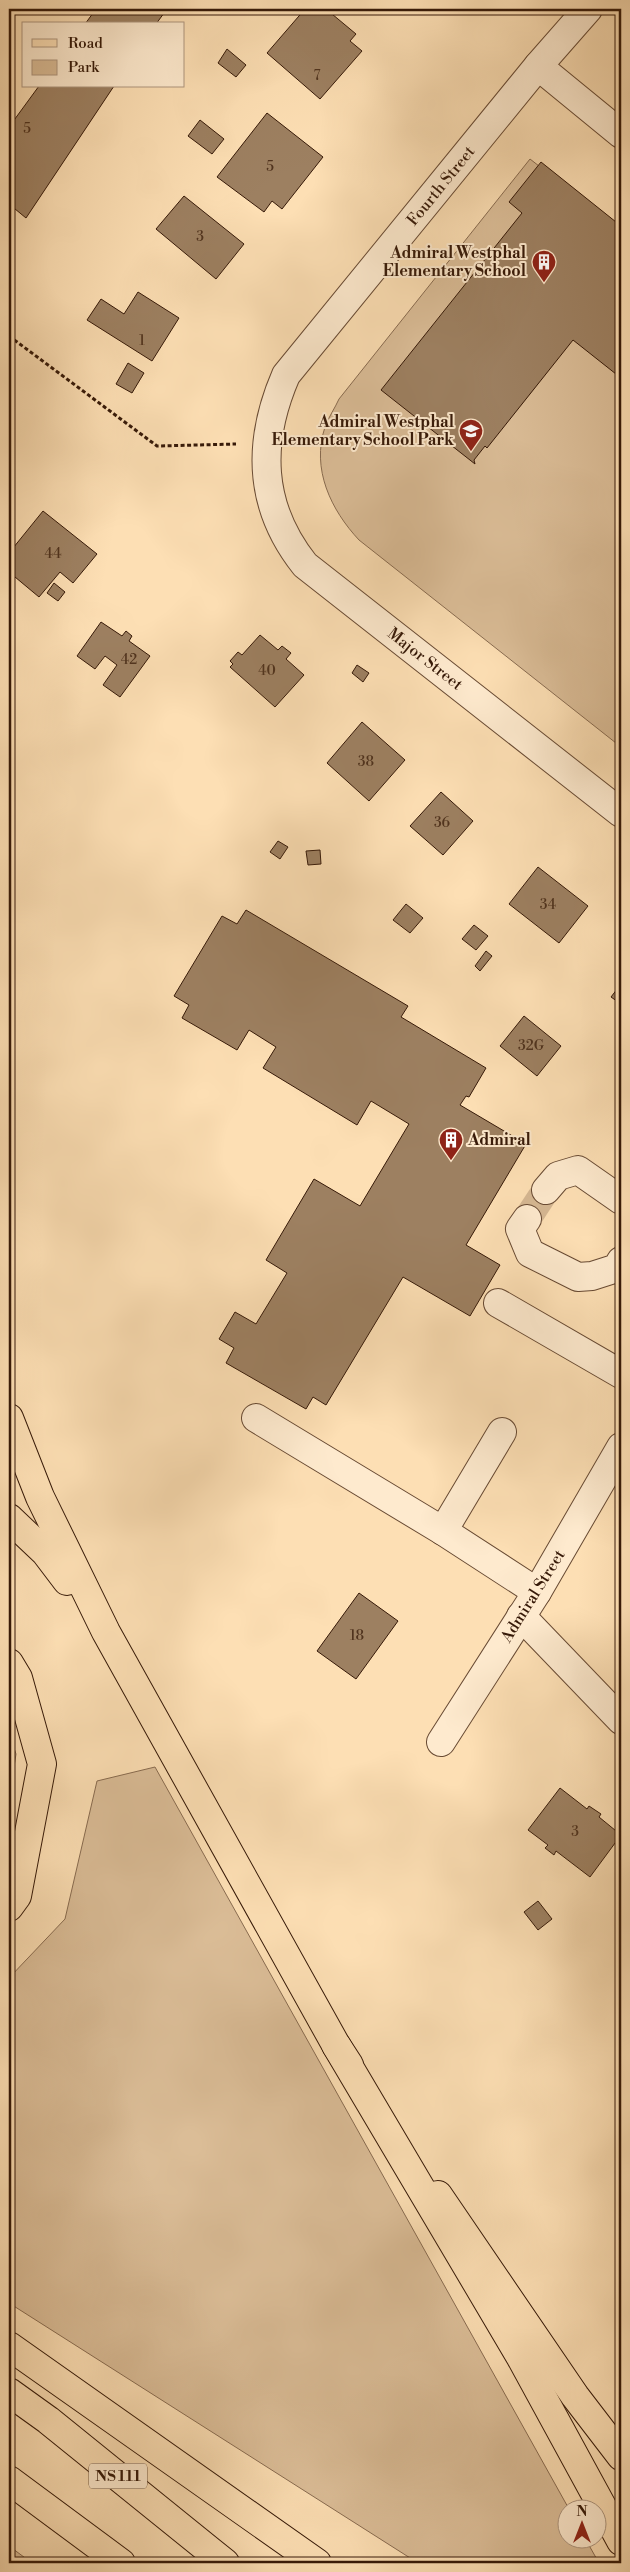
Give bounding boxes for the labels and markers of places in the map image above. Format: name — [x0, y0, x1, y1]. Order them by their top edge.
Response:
place label: Admiral Westphal Elementary School — [383, 243, 527, 281]
building icon: Admiral Westphal Elementary School — [531, 249, 557, 283]
place label: Admiral Westphal Elementary School Park — [271, 412, 455, 450]
school or university icon: Admiral Westphal Elementary School Park — [458, 418, 484, 452]
building icon: Admiral — [438, 1127, 464, 1161]
place label: Admiral — [467, 1130, 532, 1150]

